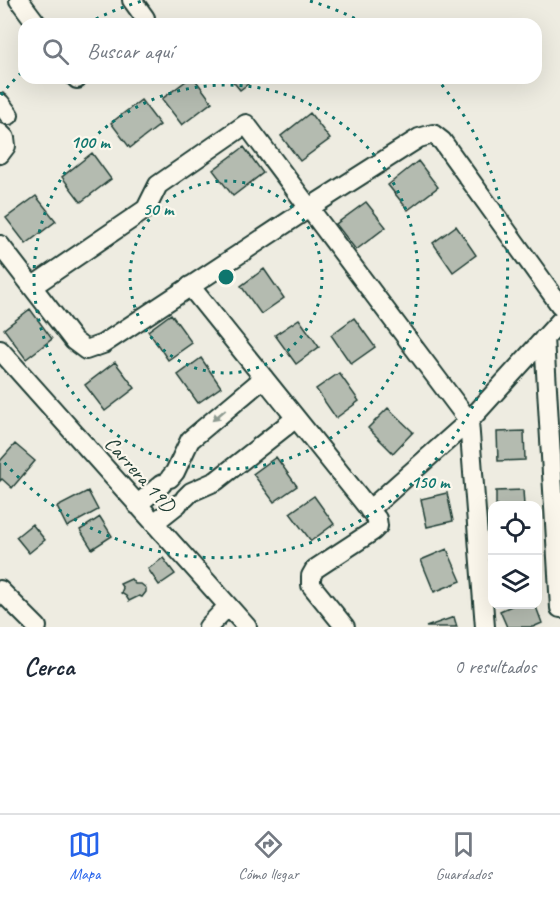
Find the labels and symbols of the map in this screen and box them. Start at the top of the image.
text: 100 m [71,131,111,153]
text: 50 m [143,198,175,220]
centre of rings [216,267,236,287]
one-way arrow [211,409,227,422]
street label: Carrera 19D [99,431,182,519]
text: 150 m [411,471,451,493]

